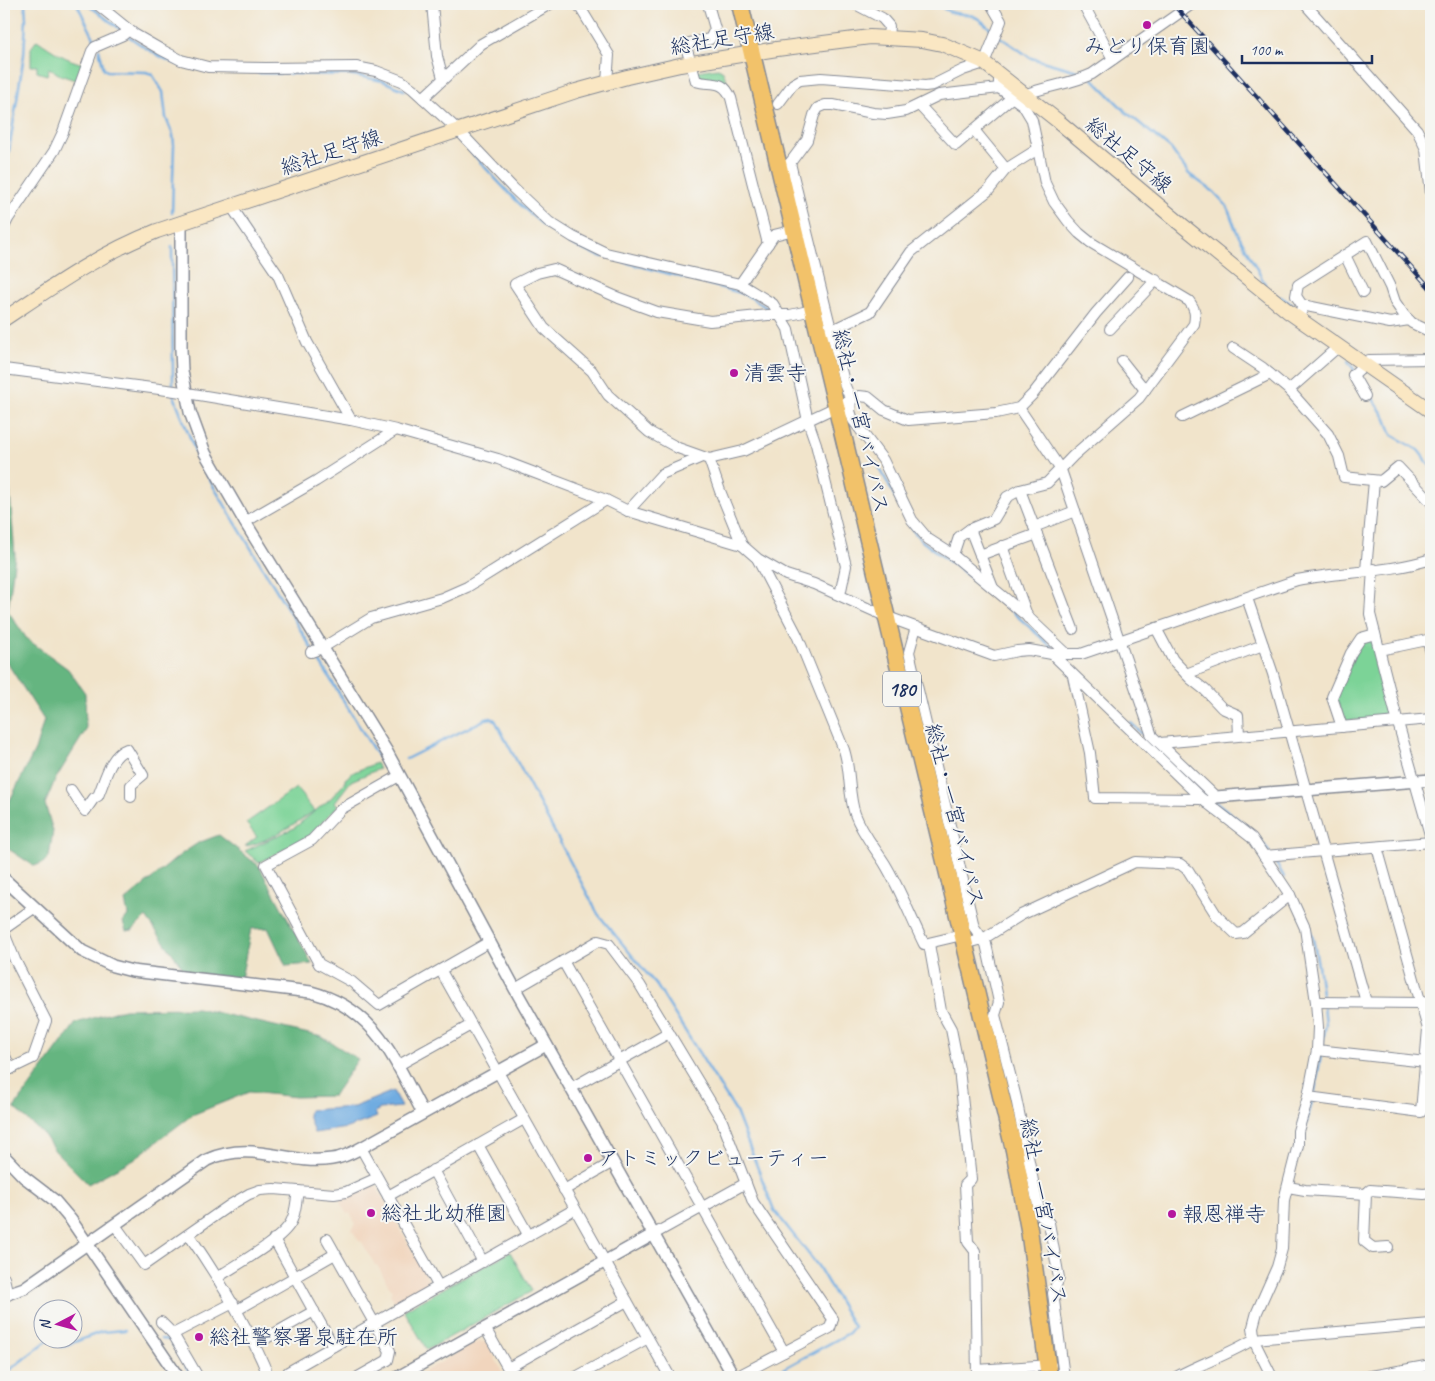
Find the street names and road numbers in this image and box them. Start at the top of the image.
street label: 総社足守線 [668,18,776,60]
street label: 総社足守線 [1080,111,1178,199]
street label: 総社足守線 [277,123,385,181]
street label: 総社・一宮バイパス [827,326,895,516]
road number: 180 [883,672,921,706]
street label: 総社・一宮バイパス [920,720,990,910]
street label: 総社・一宮バイパス [1015,1116,1073,1306]

